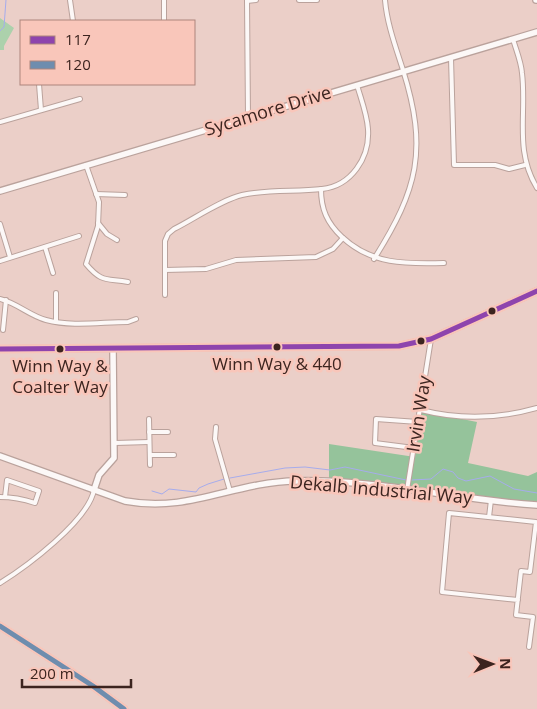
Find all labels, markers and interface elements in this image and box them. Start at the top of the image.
legend [20,20,195,85]
text: 117 [65,29,91,49]
text: 120 [65,54,91,74]
street label: Sycamore Drive [201,79,334,141]
unlabelled marker [487,306,497,316]
unlabelled marker [416,336,426,346]
marker: Winn Way & 440 [272,342,282,352]
marker: Winn Way & Coalter Way [55,344,65,354]
place label: Winn Way & 440 [212,352,342,375]
place label: Winn Way & Coalter Way [12,354,108,398]
street label: Irvin Way [400,373,436,454]
street label: Dekalb Industrial Way [289,469,474,509]
north arrow [467,639,517,689]
scale bar [22,656,131,688]
text: N [496,658,515,670]
text: 200 m [30,663,74,683]

